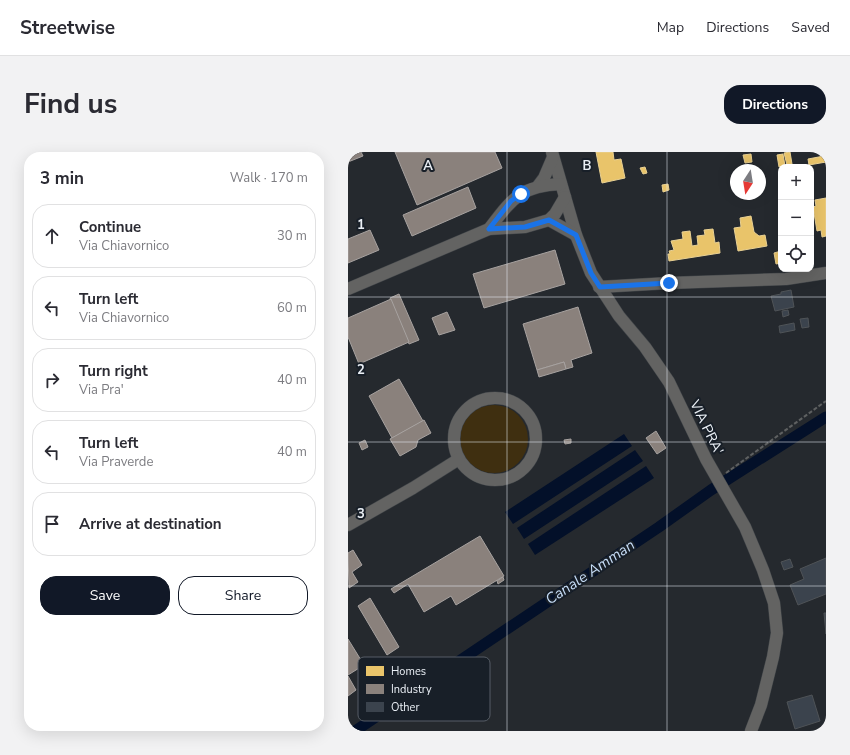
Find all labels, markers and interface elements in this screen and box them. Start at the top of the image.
text: Streetwise [20,15,115,41]
text: Map [657,18,684,37]
text: Directions [706,18,769,37]
text: Saved [791,18,830,37]
text: Find us [24,85,118,123]
button: Directions [724,85,826,124]
text: A [423,157,433,175]
text: B [583,157,592,175]
north arrow [730,164,766,200]
map controls [778,164,814,272]
button: + [778,164,814,200]
text: 3 min [40,167,84,190]
text: Walk · 170 m [230,169,308,187]
route start [512,185,530,203]
button: − [778,200,814,236]
text: 1 [357,216,365,234]
text: Continue [79,217,141,237]
icon: ahead [41,225,63,247]
text: 30 m [277,227,307,245]
button: locate [778,236,814,272]
text: Via Chiavornico [79,237,169,255]
route end [660,274,678,292]
text: Turn left [79,289,138,309]
icon: left [41,297,63,319]
text: 60 m [277,299,307,317]
text: Via Chiavornico [79,309,169,327]
text: Turn right [79,361,148,381]
text: 2 [357,361,365,379]
icon: right [41,369,63,391]
text: 40 m [277,371,307,389]
text: Via Pra' [79,381,124,399]
street label: VIA PRA' [685,396,728,458]
text: Turn left [79,433,138,453]
icon: left [41,441,63,463]
text: 40 m [277,443,307,461]
text: Via Praverde [79,453,153,471]
text: 3 [357,505,365,523]
icon: arrive [41,513,63,535]
text: Arrive at destination [79,514,222,534]
water label: Canale Amman [541,535,639,609]
button: Save [40,576,170,615]
button: Share [178,576,308,615]
legend [358,657,490,721]
text: Homes [391,664,426,679]
text: Industry [391,682,432,697]
text: Other [391,700,419,715]

